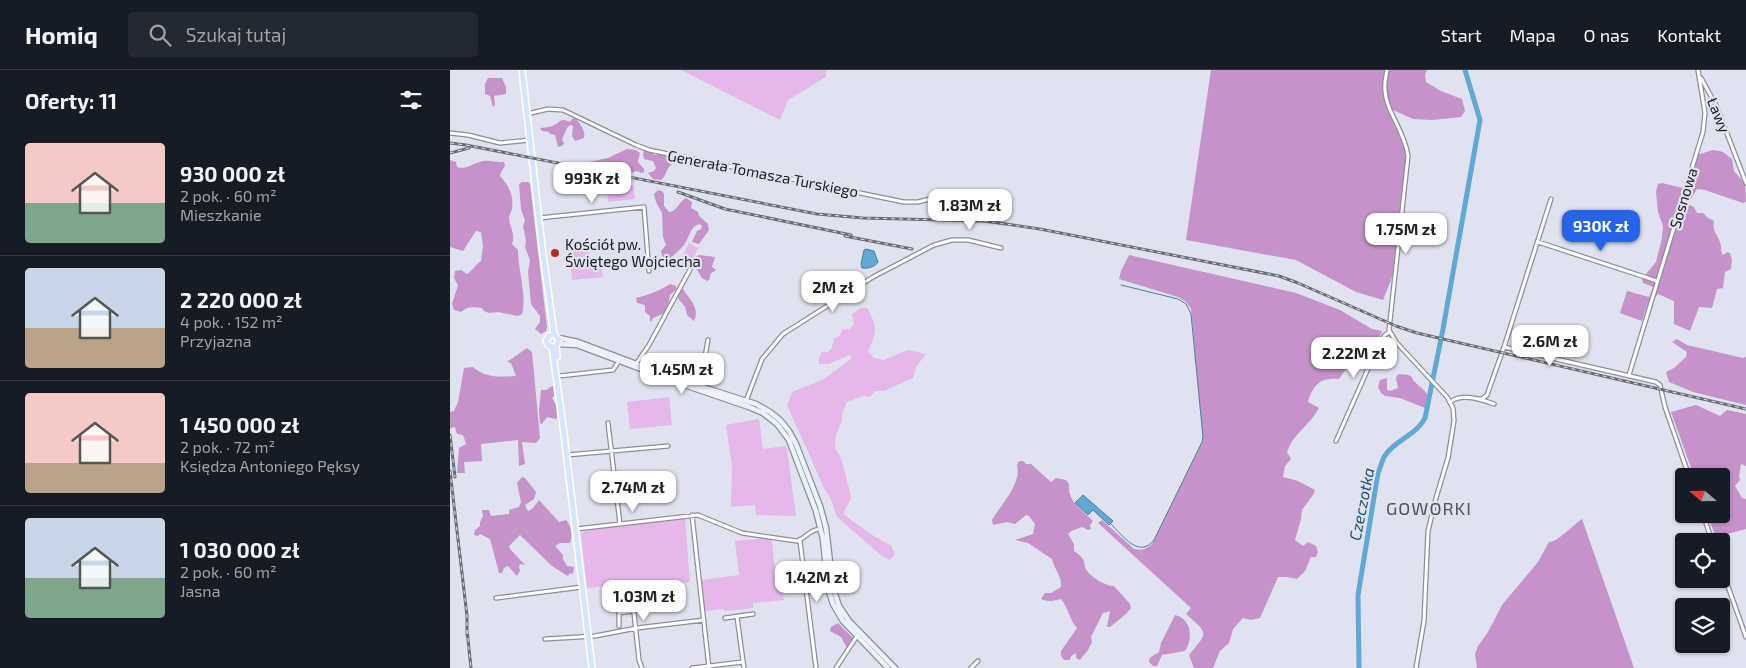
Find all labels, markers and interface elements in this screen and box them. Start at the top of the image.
search box [128,12,478,57]
text: Homiq [25,20,98,49]
icon: search [146,21,174,49]
text: Szukaj tutaj [186,23,286,46]
text: Start [1441,24,1482,46]
text: Mapa [1510,24,1556,46]
text: O nas [1584,24,1629,46]
text: Kontakt [1657,24,1721,46]
icon: filters [397,86,425,114]
text: Oferty: 11 [25,88,117,113]
street label: Ławy [1704,95,1734,135]
street label: Generała Tomasza Turskiego [666,146,860,200]
text: 930 000 zł [180,161,285,186]
pin: 993K zł [546,162,638,204]
icon: home [65,163,125,223]
street label: Sosnowa [1665,166,1701,230]
text: 993K zł [564,168,620,187]
text: 2 pok. · 60 m² [180,186,277,205]
pin: 1.83M zł [918,189,1022,231]
text: 1.83M zł [939,195,1001,214]
text: Mieszkanie [180,205,262,224]
pin: 930K zł [1555,210,1647,252]
pin: 1.75M zł [1354,212,1458,255]
text: 930K zł [1573,216,1629,235]
text: 1.75M zł [1376,219,1436,238]
place label: Kościół pw. Świętego Wojciecha [565,235,701,271]
marker: Kościół pw. Świętego Wojciecha [549,247,561,259]
pin: 2M zł [798,270,868,313]
text: 2M zł [812,277,854,296]
text: 2 220 000 zł [180,287,302,312]
icon: home [65,288,125,348]
text: 4 pok. · 152 m² [180,312,283,331]
pin: 2.6M zł [1504,324,1596,367]
text: Przyjazna [180,331,252,350]
text: 2.6M zł [1523,331,1577,350]
pin: 2.22M zł [1302,336,1406,379]
text: 2.22M zł [1322,343,1386,362]
pin: 1.45M zł [630,352,734,395]
text: 1.45M zł [651,359,713,378]
text: 1 450 000 zł [180,412,299,437]
icon: home [65,413,125,473]
text: 2 pok. · 72 m² [180,437,275,456]
text: Księdza Antoniego Pęksy [180,456,360,475]
water label: Czeczotka [1345,466,1377,542]
north arrow [1675,468,1730,522]
map controls [1675,468,1730,653]
pin: 2.74M zł [581,470,685,513]
text: 2.74M zł [601,477,665,496]
district label: GOWORKI [1386,497,1472,519]
button: locate [1675,533,1730,588]
text: 1 030 000 zł [180,537,299,562]
icon: home [65,538,125,598]
pin: 1.42M zł [765,560,869,603]
text: 2 pok. · 60 m² [180,562,277,581]
text: 1.42M zł [786,567,848,586]
pin: 1.03M zł [592,580,696,622]
text: Jasna [180,581,220,600]
text: 1.03M zł [613,586,675,605]
button: layers [1675,598,1730,653]

